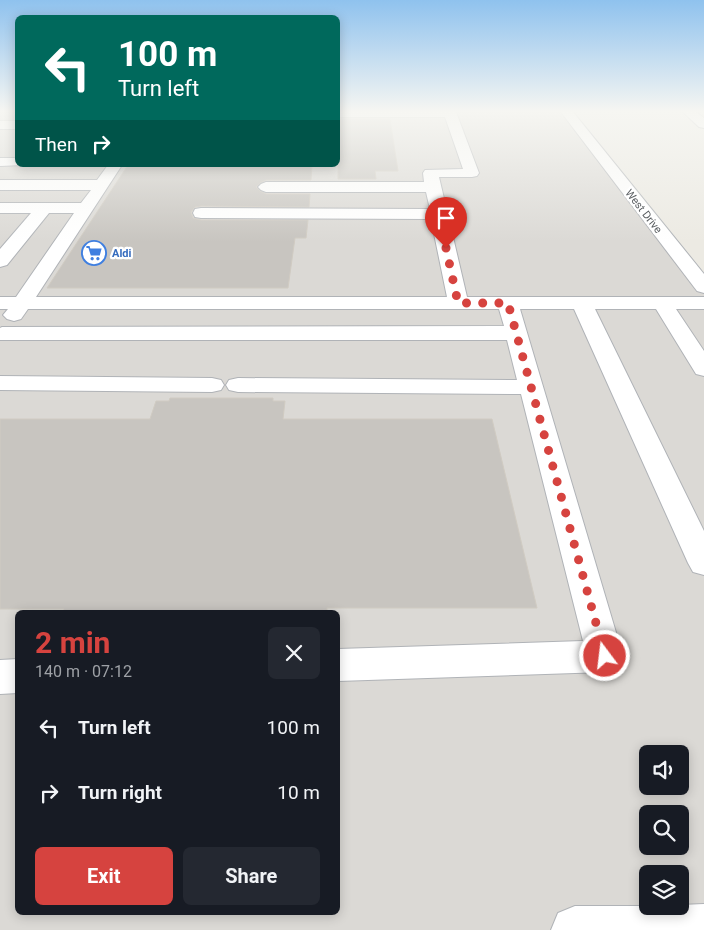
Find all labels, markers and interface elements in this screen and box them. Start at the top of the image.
text: 100 m [118,34,217,75]
icon: left [35,35,100,100]
text: Turn left [118,76,199,101]
icon: right [87,130,115,158]
text: Then [35,133,77,156]
street label: West Drive [622,187,665,236]
pin [425,197,467,248]
icon: arrive [432,204,460,232]
supermarket icon: Aldi [81,240,107,266]
place label: Aldi [112,247,131,260]
text: 2 min [35,625,110,660]
button: close [268,627,320,679]
position arrow [578,629,630,681]
text: 140 m · 07:12 [35,662,132,681]
icon: left [35,714,63,742]
text: Turn left [78,716,151,739]
text: 100 m [267,716,320,739]
map controls [639,745,689,915]
button: sound [639,745,689,795]
icon: right [35,779,63,807]
text: Turn right [78,781,162,804]
text: 10 m [277,781,320,804]
button: search [639,805,689,855]
button: Exit [35,847,173,905]
button: Share [183,847,320,905]
button: layers [639,865,689,915]

